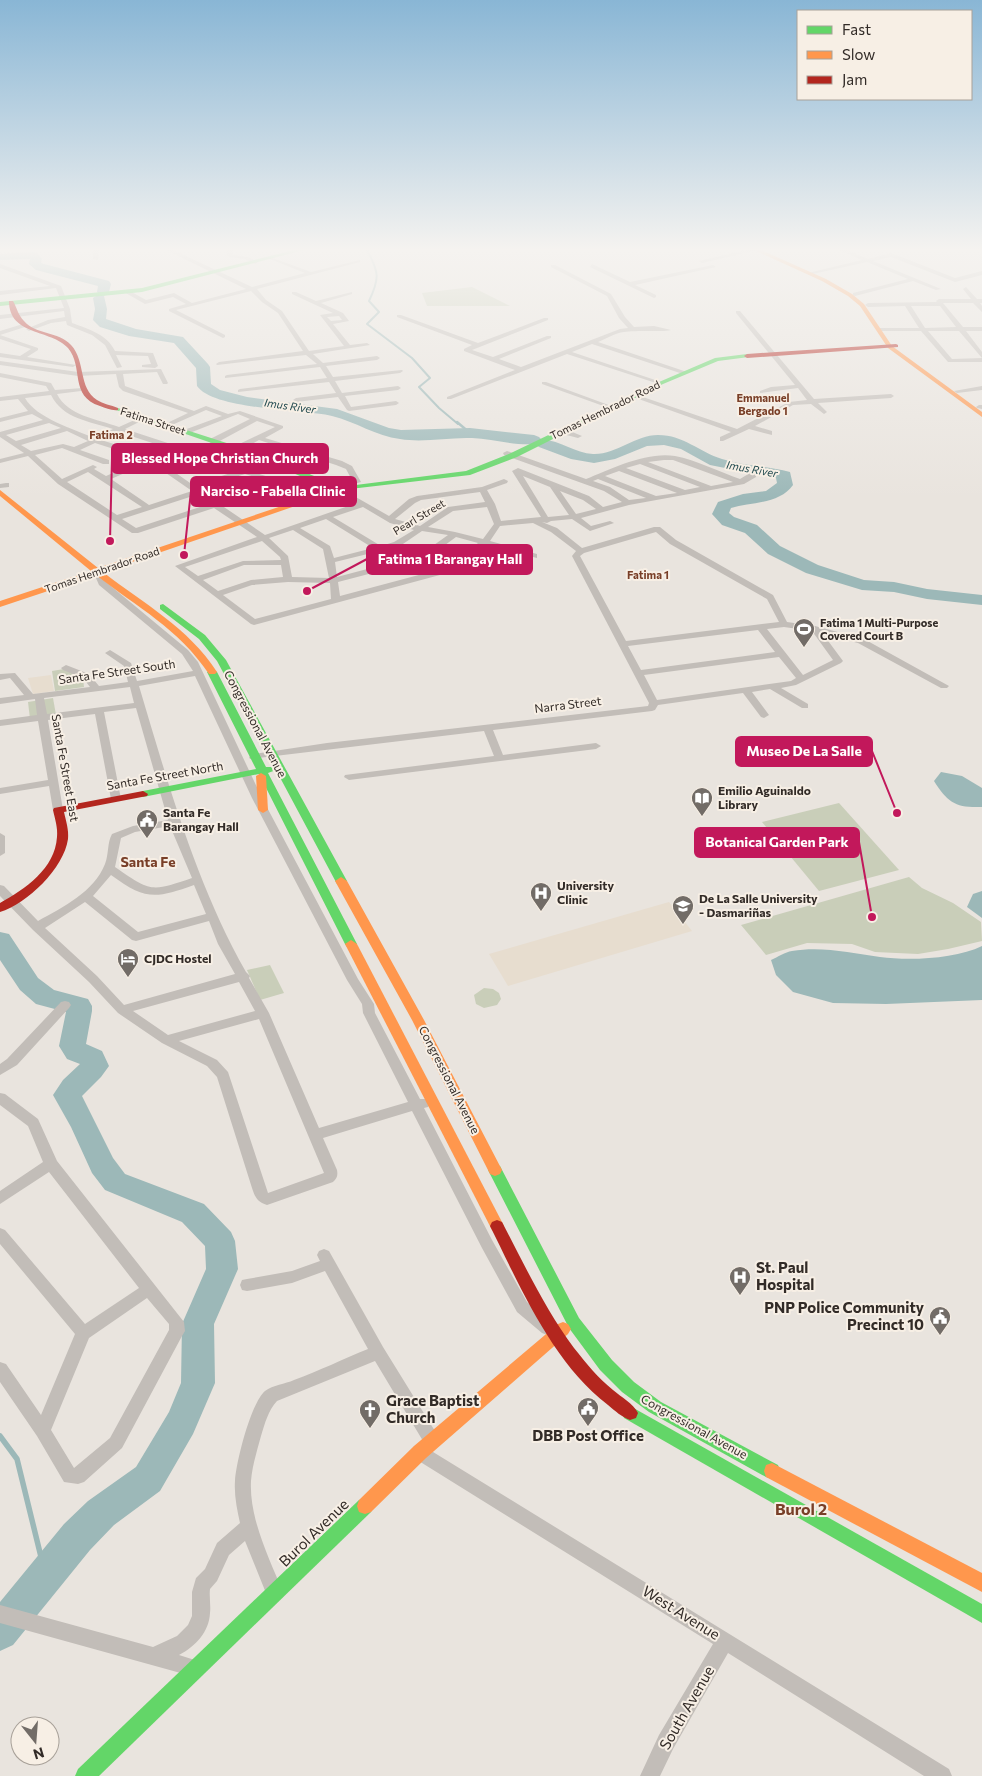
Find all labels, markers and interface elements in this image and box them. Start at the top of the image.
legend [797,10,972,100]
text: Fast [842,20,871,38]
text: Slow [842,45,875,63]
text: Jam [842,70,867,88]
street label: Tomas Hembrador Road [548,377,662,442]
district label: Emmanuel Bergado 1 [737,391,789,417]
water label: Imus River [263,395,317,416]
street label: Fatima Street [119,404,188,437]
district label: Fatima 2 [89,428,133,441]
callout: Blessed Hope Christian Church [112,444,328,473]
text: Blessed Hope Christian Church [122,449,318,466]
water label: Imus River [725,458,779,480]
callout: Narciso - Fabella Clinic [191,477,356,506]
text: Narciso - Fabella Clinic [201,482,346,499]
street label: Pearl Street [390,496,448,537]
street label: Tomas Hembrador Road [43,544,161,595]
callout: Fatima 1 Barangay Hall [367,545,532,574]
text: Fatima 1 Barangay Hall [378,550,522,567]
district label: Fatima 1 [627,568,669,581]
place label: Fatima 1 Multi-Purpose Covered Court B [820,616,938,642]
sports icon: Fatima 1 Multi-Purpose Covered Court B [792,617,816,648]
street label: Santa Fe Street South [58,656,176,686]
street label: Congressional Avenue [222,668,290,780]
street label: Narra Street [534,693,602,715]
street label: Santa Fe Street East [50,713,82,823]
callout: Museo De La Salle [736,737,872,766]
text: Museo De La Salle [746,742,862,759]
street label: Santa Fe Street North [106,758,224,792]
place label: Emilio Aguinaldo Library [718,783,811,811]
library icon: Emilio Aguinaldo Library [690,786,714,817]
place label: Santa Fe Barangay Hall [163,805,239,833]
public building icon: Santa Fe Barangay Hall [135,808,159,839]
callout: Botanical Garden Park [695,828,859,857]
text: Botanical Garden Park [705,833,849,850]
district label: Santa Fe [120,853,176,870]
place label: University Clinic [557,878,614,906]
hospital icon: University Clinic [529,881,553,912]
place label: De La Salle University - Dasmariñas [699,891,818,919]
school or university icon: De La Salle University - Dasmariñas [671,894,695,925]
hotel icon: CJDC Hostel [116,947,140,978]
place label: CJDC Hostel [144,951,212,966]
street label: Congressional Avenue [417,1023,483,1136]
place label: St. Paul Hospital [756,1258,814,1293]
hospital icon: St. Paul Hospital [728,1265,752,1296]
place label: PNP Police Community Precinct 10 [764,1298,925,1333]
public building icon: PNP Police Community Precinct 10 [928,1305,952,1336]
place label: Grace Baptist Church [386,1391,479,1426]
street label: Congressional Avenue [639,1391,750,1461]
public building icon: DBB Post Office [576,1396,600,1427]
church icon: Grace Baptist Church [358,1398,382,1429]
place label: DBB Post Office [532,1426,644,1444]
street label: Burol Avenue [275,1495,352,1570]
district label: Burol 2 [775,1499,827,1518]
street label: West Avenue [639,1581,724,1643]
street label: South Avenue [655,1662,717,1753]
north arrow [10,1716,60,1766]
text: N [31,1744,46,1764]

